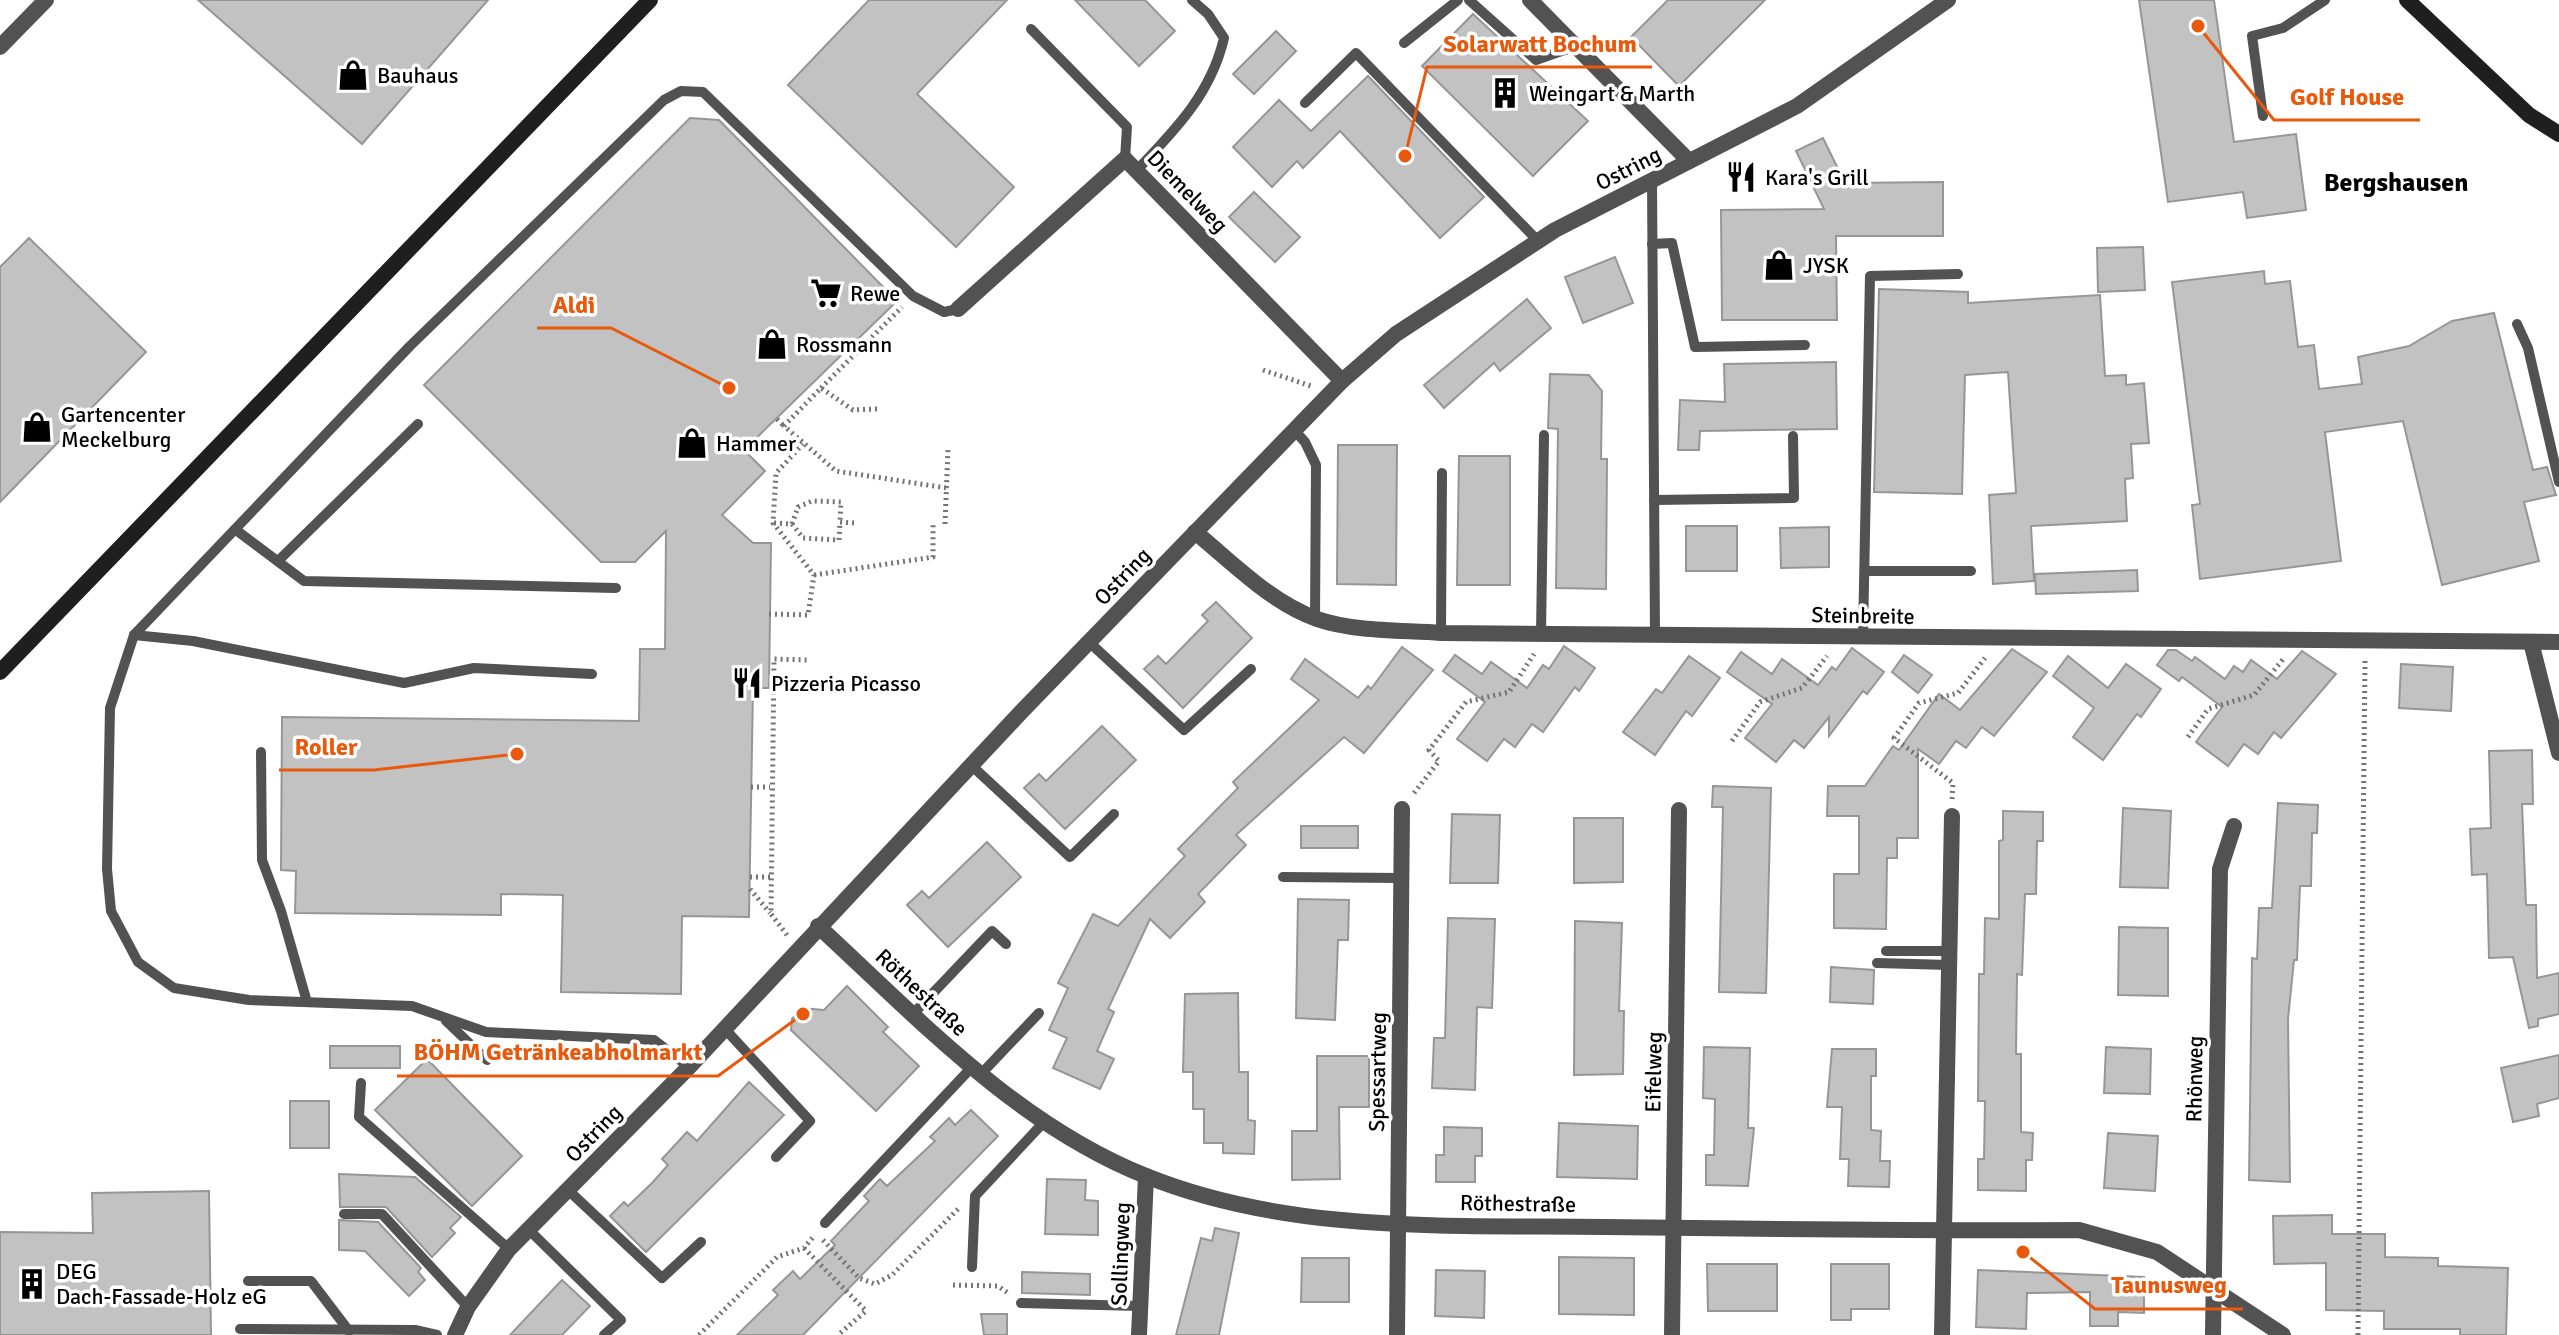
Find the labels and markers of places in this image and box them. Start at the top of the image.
callout: Solarwatt Bochum [1427,19,1652,67]
shop icon: Bauhaus [336,58,370,92]
place label: Bauhaus [377,62,458,89]
callout: Golf House [2274,72,2420,120]
building icon: Weingart & Marth [1488,76,1522,110]
place label: Weingart & Marth [1529,80,1695,107]
restaurant icon: Kara's Grill [1724,160,1758,194]
place label: Kara's Grill [1765,164,1869,191]
shop icon: JYSK [1762,248,1796,282]
place label: JYSK [1803,252,1849,279]
supermarket icon: Rewe [809,276,843,310]
callout: Aldi [537,280,611,328]
place label: Rewe [850,280,900,307]
shop icon: Rossmann [755,327,789,361]
place label: Rossmann [796,331,892,358]
place label: Gartencenter Meckelburg [61,401,185,453]
shop icon: Gartencenter Meckelburg [20,410,54,444]
shop icon: Hammer [675,426,709,460]
place label: Hammer [716,430,796,457]
restaurant icon: Pizzeria Picasso [730,666,764,700]
place label: Pizzeria Picasso [771,670,921,697]
callout: Roller [279,722,374,770]
callout: BÖHM Getränkeabholmarkt [397,1028,718,1076]
place label: DEG Dach-Fassade-Holz eG [56,1258,267,1310]
callout: Taunusweg [2095,1261,2243,1309]
building icon: DEG Dach-Fassade-Holz eG [15,1267,49,1301]

